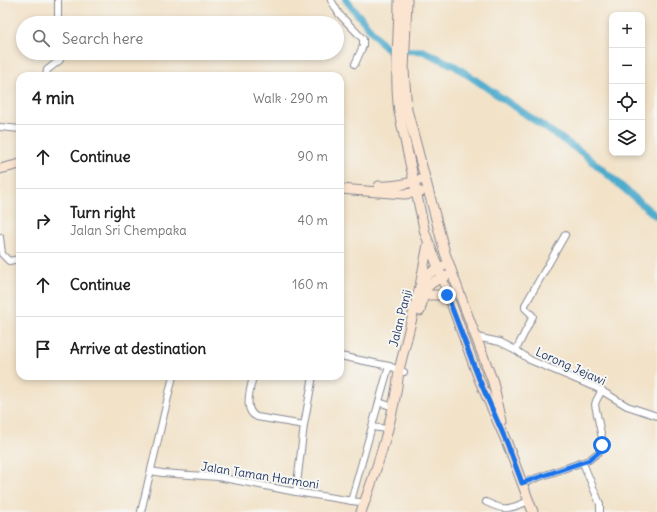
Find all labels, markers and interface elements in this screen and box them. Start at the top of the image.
map controls [609,12,645,156]
button: + [609,12,645,48]
search box [16,16,344,60]
icon: search [30,27,52,49]
text: Search here [62,29,143,48]
button: − [609,48,645,84]
button: locate [609,84,645,120]
text: 4 min [32,87,74,109]
text: Walk · 290 m [253,90,328,107]
button: layers [609,120,645,156]
icon: ahead [32,146,54,168]
text: Continue [70,147,131,166]
text: 90 m [297,148,328,165]
text: Turn right [70,203,135,222]
icon: right [32,210,54,232]
text: 40 m [297,212,328,229]
text: Jalan Sri Chempaka [70,222,187,239]
icon: ahead [32,274,54,296]
text: Continue [70,275,131,294]
text: 160 m [292,276,328,293]
route end [438,286,456,304]
street label: Jalan Panji [386,288,414,348]
icon: arrive [32,338,54,360]
text: Arrive at destination [70,339,206,358]
street label: Lorong Jejawi [534,344,608,388]
route start [593,436,611,454]
street label: Jalan Taman Harmoni [200,458,320,492]

